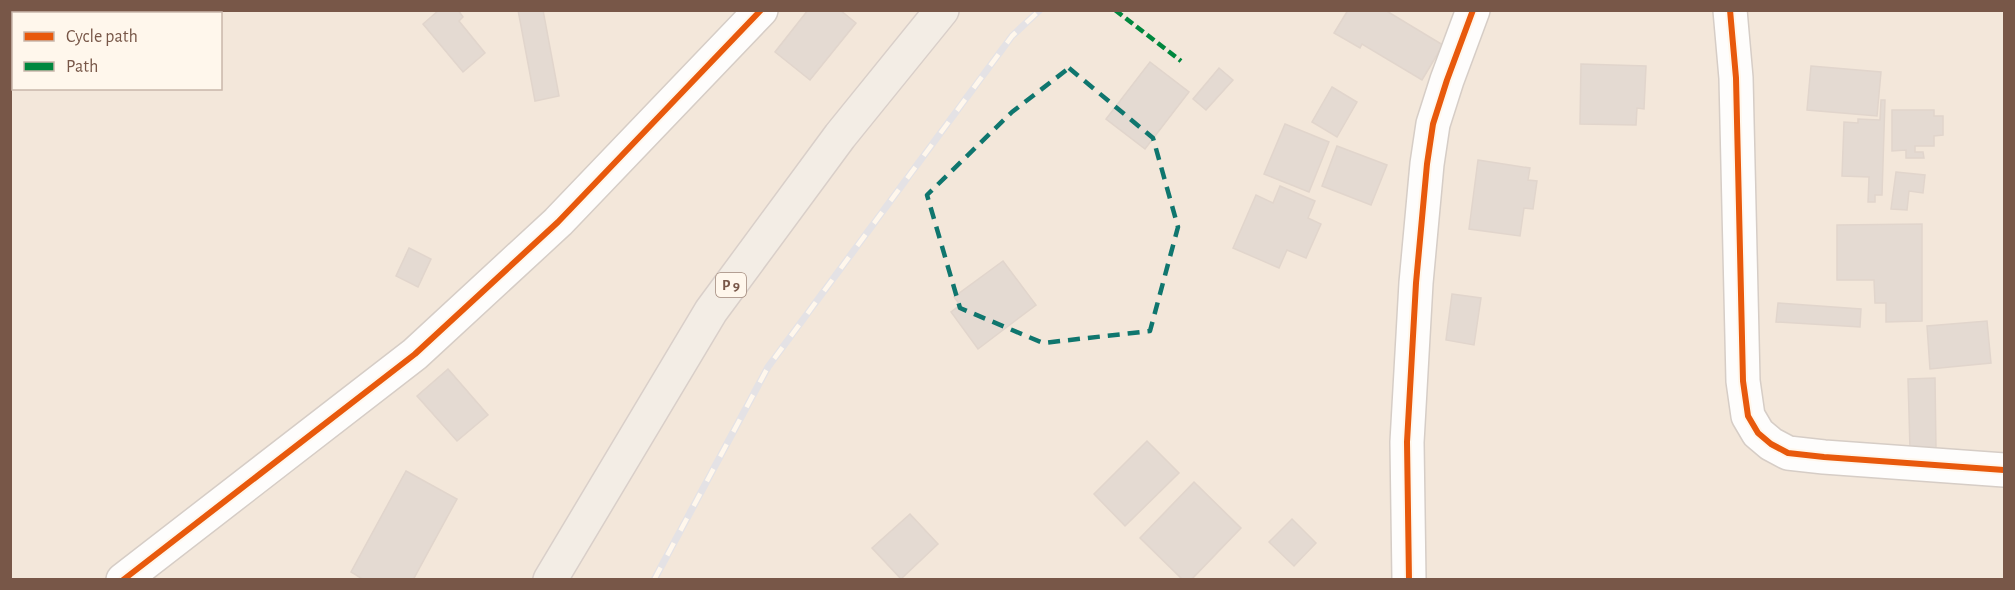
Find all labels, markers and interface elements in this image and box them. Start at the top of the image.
legend [12,12,222,90]
text: Cycle path [66,28,138,46]
text: Path [66,58,98,76]
road number: P 9 [716,273,746,297]

